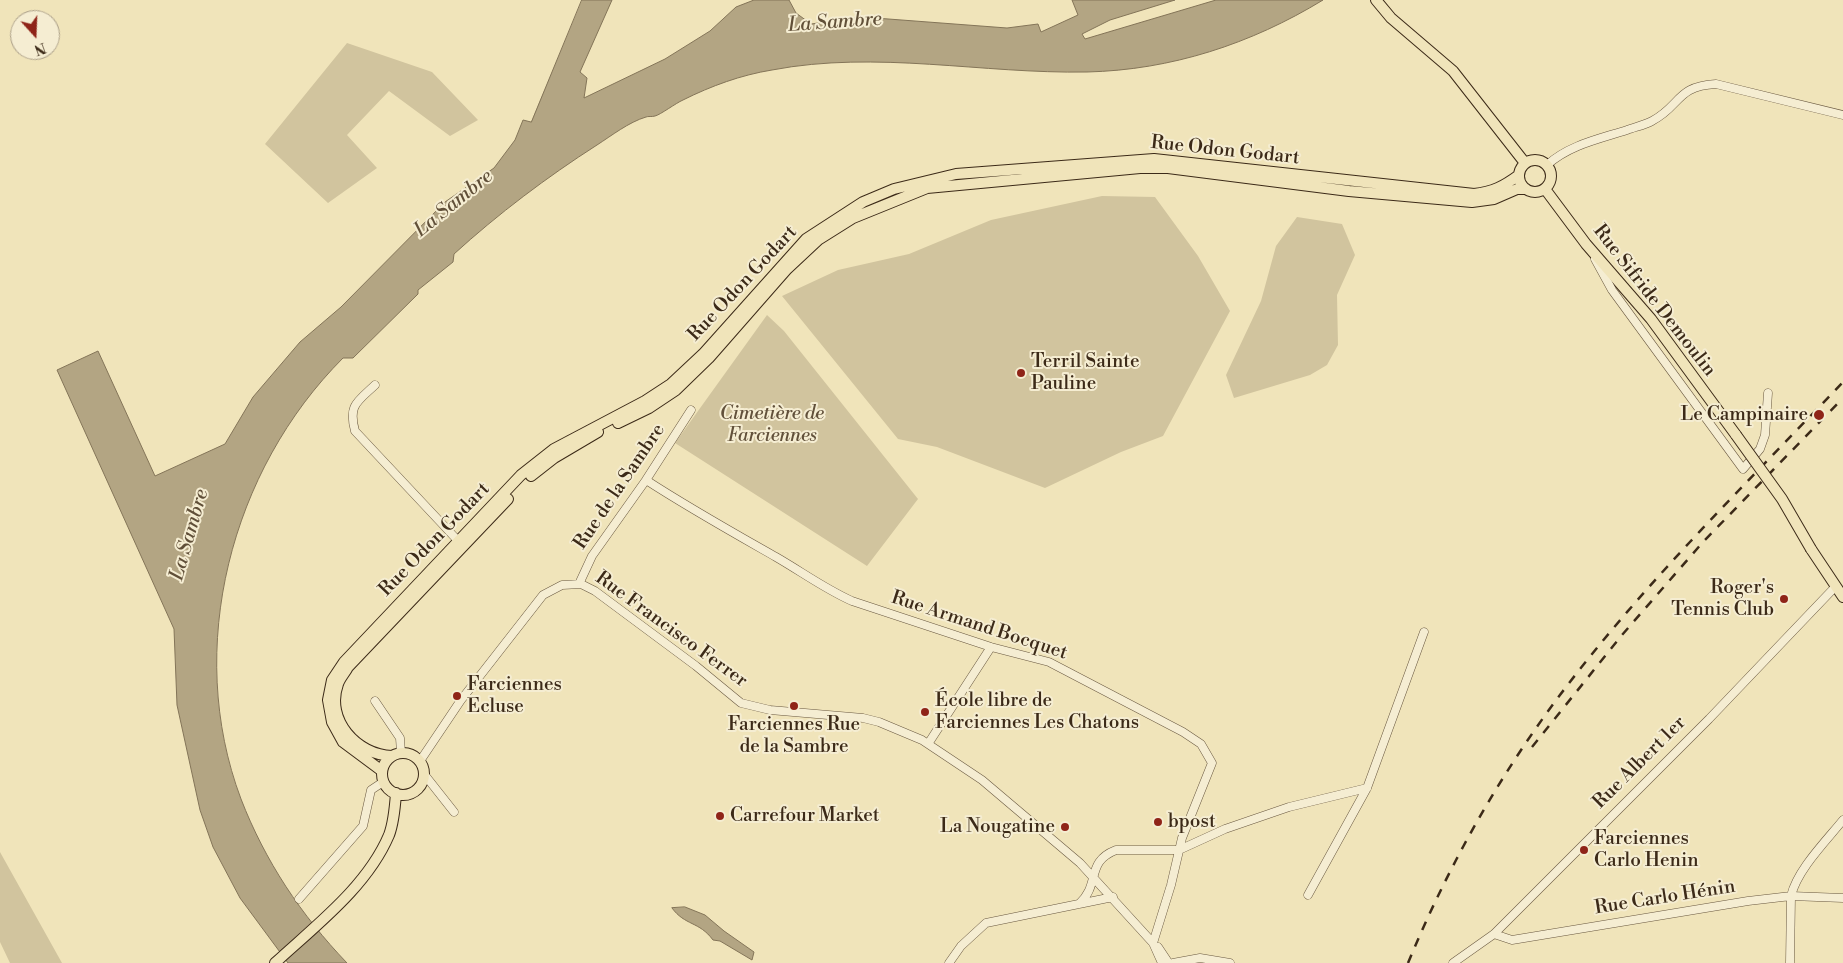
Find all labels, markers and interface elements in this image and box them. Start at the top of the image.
water label: La Sambre [787,8,883,38]
north arrow [10,10,60,60]
text: N [32,38,48,59]
street label: Rue Odon Godart [1149,132,1301,170]
water label: La Sambre [410,165,498,243]
street label: Rue Sifride Demoulin [1588,221,1720,381]
street label: Rue Odon Godart [684,222,802,346]
place label: Terril Sainte Pauline [1031,351,1140,395]
marker: Terril Sainte Pauline [1015,367,1027,379]
park label: Cimetière de Farciennes [720,403,824,447]
place label: Le Campinaire [1681,404,1808,426]
marker: Le Campinaire [1812,408,1826,422]
street label: Rue de la Sambre [570,420,670,554]
street label: Rue Odon Godart [375,478,495,602]
water label: La Sambre [166,487,214,583]
street label: Rue Francisco Ferrer [591,567,751,693]
place label: Roger's Tennis Club [1671,577,1774,621]
street label: Rue Armand Bocquet [888,587,1070,665]
marker: Roger's Tennis Club [1778,593,1790,605]
place label: Farciennes Ecluse [467,674,562,718]
marker: Farciennes Ecluse [451,690,463,702]
place label: École libre de Farciennes Les Chatons [935,690,1139,734]
marker: Farciennes Rue de la Sambre [788,700,800,712]
marker: École libre de Farciennes Les Chatons [919,706,931,718]
street label: Rue Albert 1er [1589,712,1691,814]
place label: Farciennes Rue de la Sambre [728,714,860,758]
place label: Carrefour Market [730,805,880,827]
marker: Carrefour Market [714,810,726,822]
place label: bpost [1168,811,1216,833]
place label: La Nougatine [940,816,1055,838]
marker: bpost [1152,816,1164,828]
marker: La Nougatine [1059,821,1071,833]
place label: Farciennes Carlo Henin [1594,828,1699,872]
marker: Farciennes Carlo Henin [1578,844,1590,856]
street label: Rue Carlo Hénin [1593,876,1737,920]

